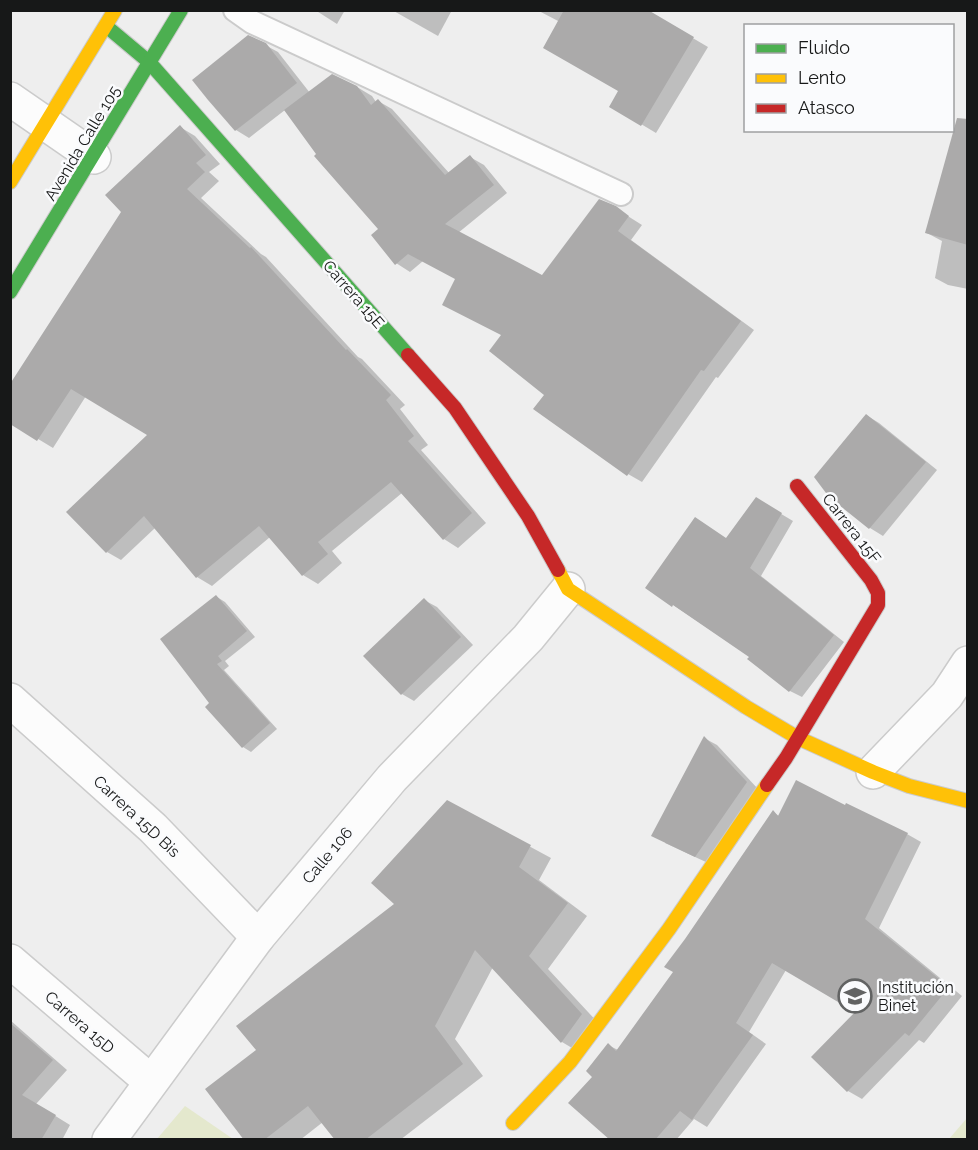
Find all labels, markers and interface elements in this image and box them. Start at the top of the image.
legend [744,24,954,132]
text: Fluido [798,37,850,58]
text: Lento [798,67,846,88]
street label: Avenida Calle 105 [41,82,124,204]
text: Atasco [798,97,855,118]
street label: Carrera 15E [319,256,388,332]
street label: Carrera 15F [818,490,885,567]
street label: Carrera 15D Bis [89,771,184,861]
street label: Calle 106 [298,823,357,888]
school or university icon: Institución Binet [837,978,873,1014]
place label: Institución Binet [878,978,954,1015]
street label: Carrera 15D [41,987,118,1058]

